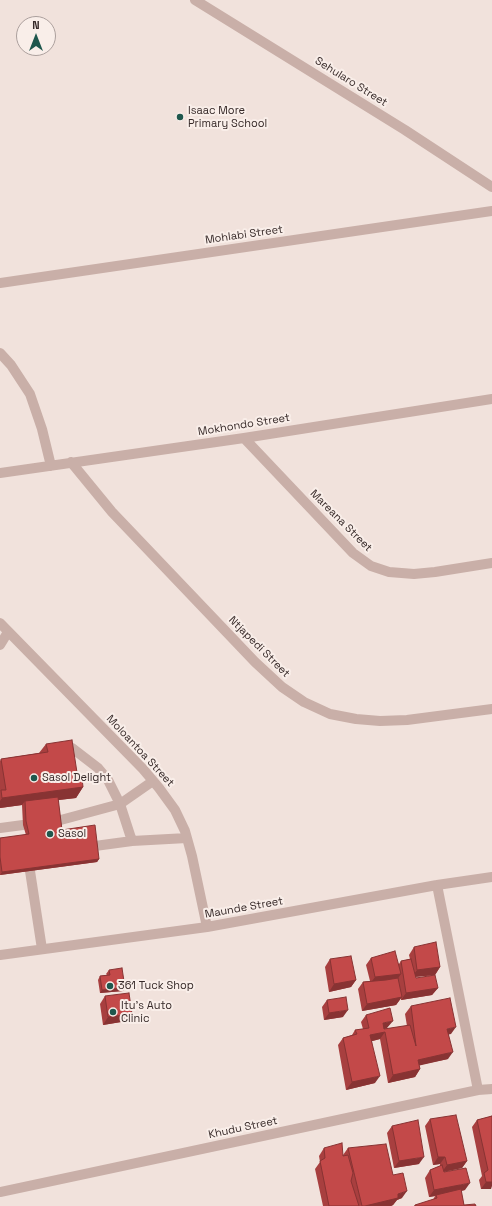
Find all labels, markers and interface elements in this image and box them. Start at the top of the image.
north arrow [16,16,56,56]
text: N [32,18,40,32]
street label: Sehularo Street [312,54,390,110]
place label: Isaac More Primary School [188,104,267,130]
marker: Isaac More Primary School [175,112,185,122]
street label: Mohlabi Street [204,223,284,247]
street label: Mokhondo Street [197,411,291,439]
street label: Mareana Street [307,487,375,555]
street label: Ntjapedi Street [226,614,292,680]
street label: Moloantoa Street [103,712,177,790]
place label: Sasol Delight [42,771,111,785]
marker: Sasol Delight [29,773,39,783]
place label: Sasol [58,827,86,841]
marker: Sasol [45,829,55,839]
street label: Maunde Street [204,895,284,921]
place label: 361 Tuck Shop [118,979,194,993]
marker: 361 Tuck Shop [105,981,115,991]
place label: Itu's Auto Clinic [121,999,172,1025]
marker: Itu's Auto Clinic [108,1007,118,1017]
street label: Khudu Street [207,1114,279,1142]

